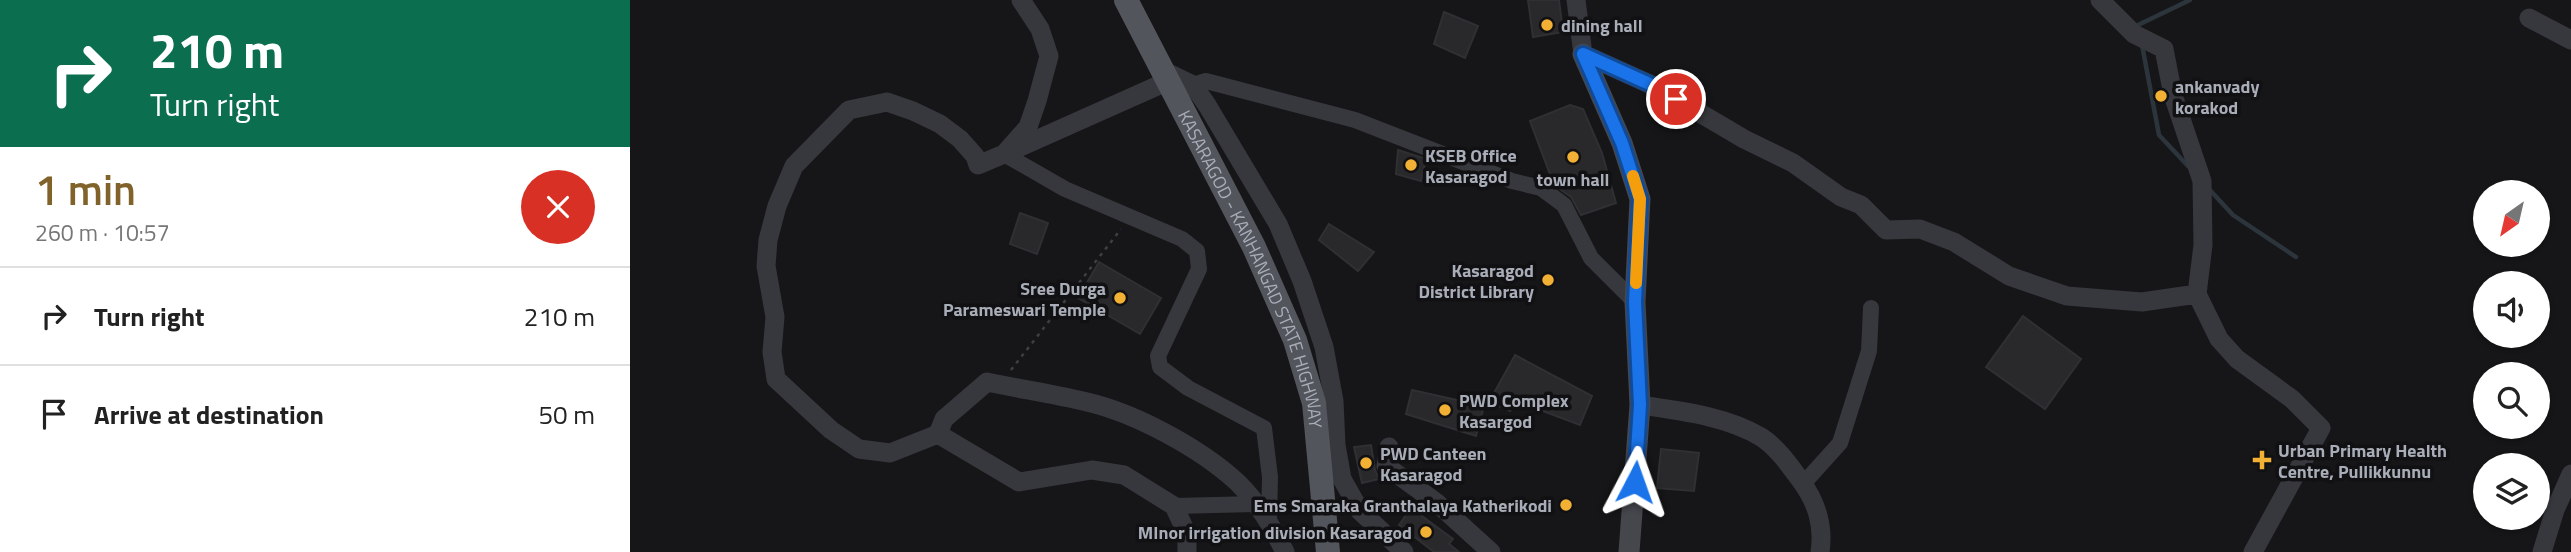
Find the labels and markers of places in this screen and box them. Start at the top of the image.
place label: dining hall [1561,12,1643,39]
marker: dining hall [1539,17,1555,33]
pin [1646,69,1706,129]
place label: ankanvady korakod [2175,73,2259,121]
marker: ankanvady korakod [2153,88,2169,104]
place label: KSEB Office Kasaragod [1425,142,1517,190]
marker: town hall [1565,149,1581,165]
marker: KSEB Office Kasaragod [1403,157,1419,173]
place label: town hall [1537,166,1609,193]
place label: Kasaragod District Library [1418,257,1534,305]
marker: Kasaragod District Library [1540,272,1556,288]
place label: Sree Durga Parameswari Temple [943,275,1106,323]
marker: Sree Durga Parameswari Temple [1112,290,1128,306]
place label: PWD Complex Kasargod [1459,387,1569,435]
marker: PWD Complex Kasargod [1437,402,1453,418]
place label: Urban Primary Health Centre, Pullikkunnu [2278,437,2447,485]
place label: PWD Canteen Kasaragod [1380,440,1487,488]
marker: Urban Primary Health Centre, Pullikkunnu [2252,450,2272,470]
marker: PWD Canteen Kasaragod [1358,455,1374,471]
place label: Ems Smaraka Granthalaya Katherikodi [1254,492,1552,519]
marker: Ems Smaraka Granthalaya Katherikodi [1558,497,1574,513]
place label: MInor irrigation division Kasaragod [1138,519,1412,546]
marker: MInor irrigation division Kasaragod [1418,524,1434,540]

